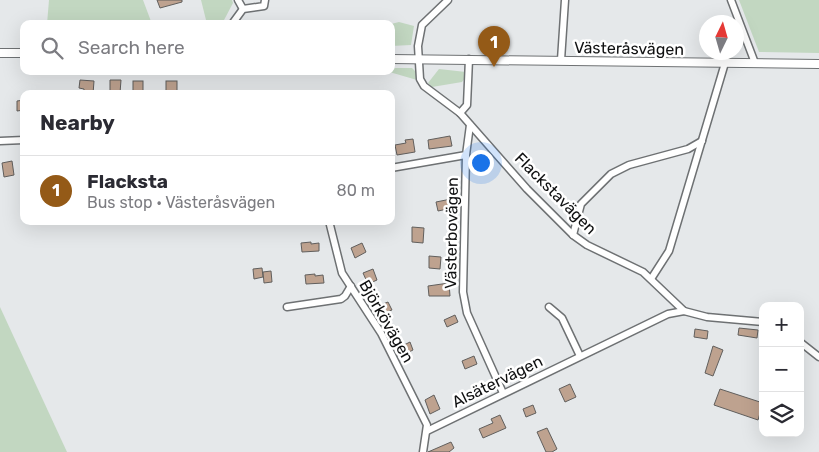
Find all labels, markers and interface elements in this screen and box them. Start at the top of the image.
north arrow [699,15,744,60]
search box [20,20,395,75]
pin: 1 [478,26,510,67]
icon: search [38,34,66,62]
text: Search here [78,36,185,59]
street label: Västeråsvägen [574,38,684,59]
text: Nearby [40,110,115,135]
street label: Flackstavägen [511,149,600,238]
your location [468,150,494,176]
text: Flacksta [87,170,168,193]
street label: Västerbovägen [441,177,462,289]
text: 1 [52,181,60,200]
text: 80 m [337,181,375,200]
text: Bus stop · Västeråsvägen [87,193,275,212]
street label: Björkövägen [355,277,418,366]
map controls [759,302,804,437]
button: + [759,302,804,347]
button: − [759,347,804,392]
street label: Alsätervägen [449,351,546,412]
button: layers [759,392,804,437]

